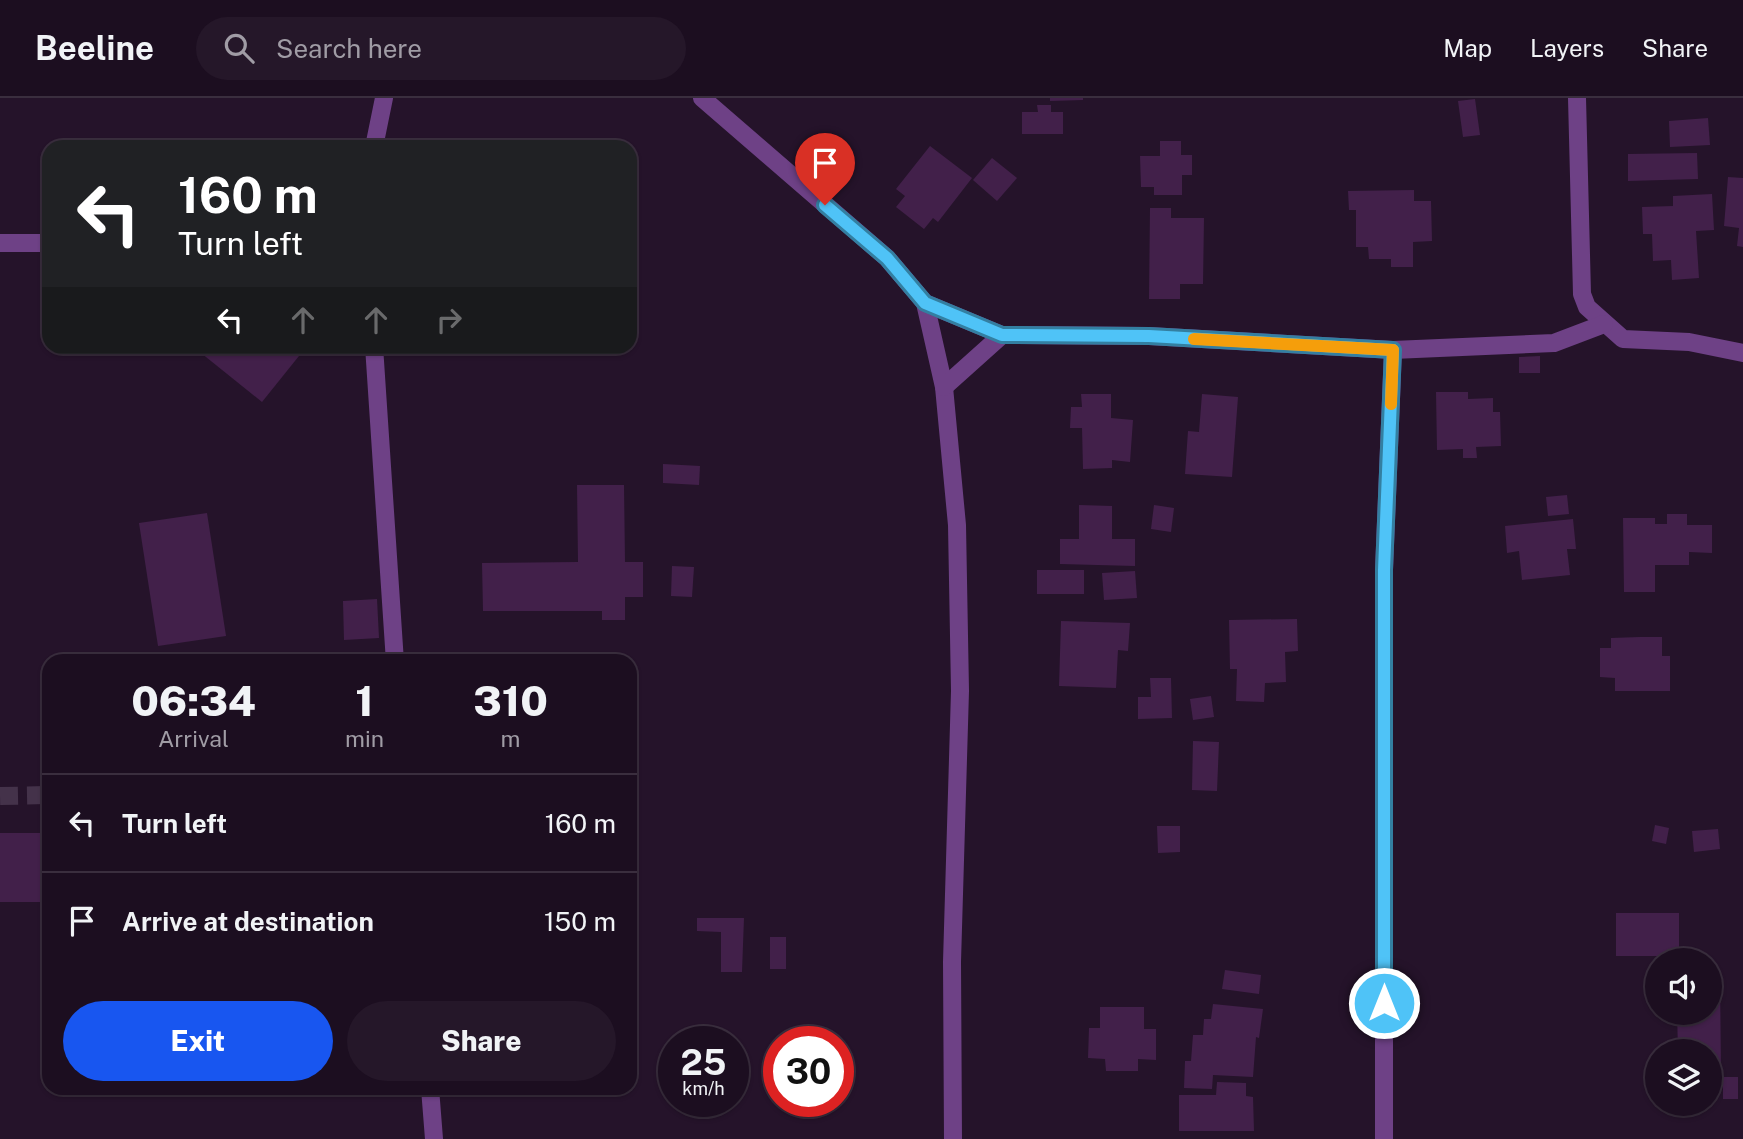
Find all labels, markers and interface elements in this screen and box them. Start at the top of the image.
search box [196,17,686,80]
text: Beeline [35,29,154,67]
icon: search [220,29,258,67]
text: Search here [276,33,422,64]
text: Map [1443,34,1492,62]
text: Layers [1530,34,1604,62]
text: Share [1642,34,1708,62]
pin [795,133,855,205]
icon: arrive [806,144,844,182]
text: 160 m [178,166,318,224]
icon: left [63,168,154,259]
text: Turn left [178,225,303,262]
icon: left [211,301,249,339]
icon: ahead [284,301,322,339]
icon: ahead [357,301,395,339]
icon: right [430,301,468,339]
text: 06:34 [131,676,256,725]
text: 1 [355,676,374,725]
text: 310 [473,676,548,725]
text: Arrival [158,725,229,752]
text: min [345,725,384,752]
text: m [501,725,520,752]
icon: left [63,804,101,842]
text: Turn left [122,808,227,839]
text: 160 m [545,808,616,839]
icon: arrive [63,902,101,940]
text: Arrive at destination [122,906,374,937]
text: 150 m [544,906,616,937]
map controls [1645,948,1722,1116]
button: sound [1645,948,1722,1025]
position arrow [1347,966,1421,1040]
button: Exit [63,1001,333,1081]
button: Share [347,1001,616,1081]
speed limit sign: 30 [763,1026,854,1117]
button: layers [1645,1039,1722,1116]
text: 25 [681,1042,726,1083]
text: km/h [682,1078,725,1099]

